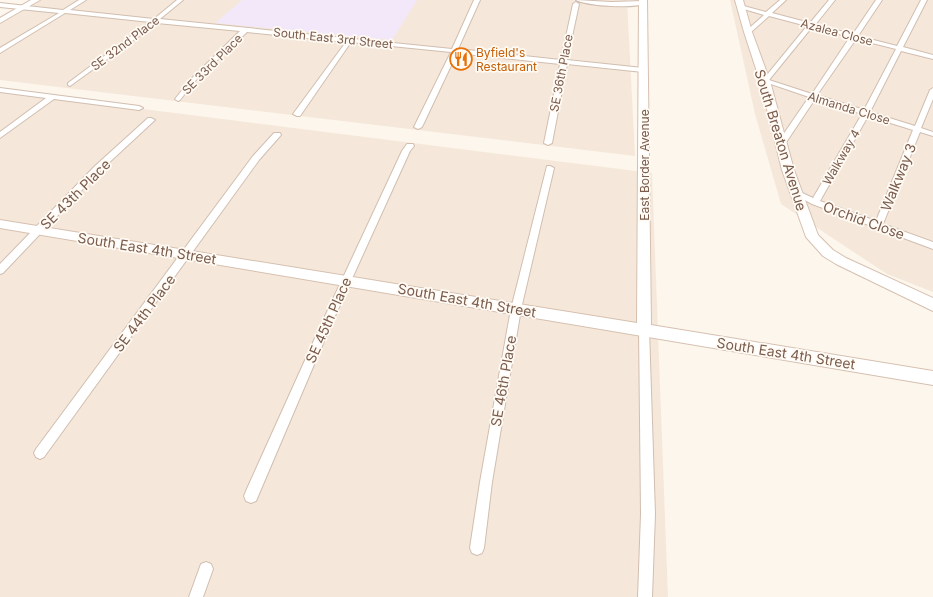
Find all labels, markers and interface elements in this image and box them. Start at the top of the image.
street label: SE 32nd Place [88,12,162,74]
street label: Azalea Close [799,15,875,49]
street label: South East 3rd Street [272,24,394,52]
street label: SE 33rd Place [179,31,245,97]
street label: SE 36th Place [546,33,576,113]
place label: Byfield's Restaurant [476,45,537,74]
restaurant icon: Byfield's Restaurant [448,46,474,72]
street label: South Breaton Avenue [751,67,811,213]
street label: Almanda Close [806,88,892,128]
street label: East Border Avenue [637,109,652,221]
street label: Walkway 4 [819,126,863,187]
street label: Walkway 3 [877,141,919,213]
street label: SE 43th Place [36,155,114,233]
street label: Orchid Close [821,197,907,243]
street label: South East 4th Street [77,229,218,267]
street label: SE 44th Place [109,271,179,355]
street label: SE 45th Place [302,274,354,366]
street label: South East 4th Street [397,279,538,321]
street label: SE 46th Place [487,334,519,428]
street label: South East 4th Street [716,334,857,372]

